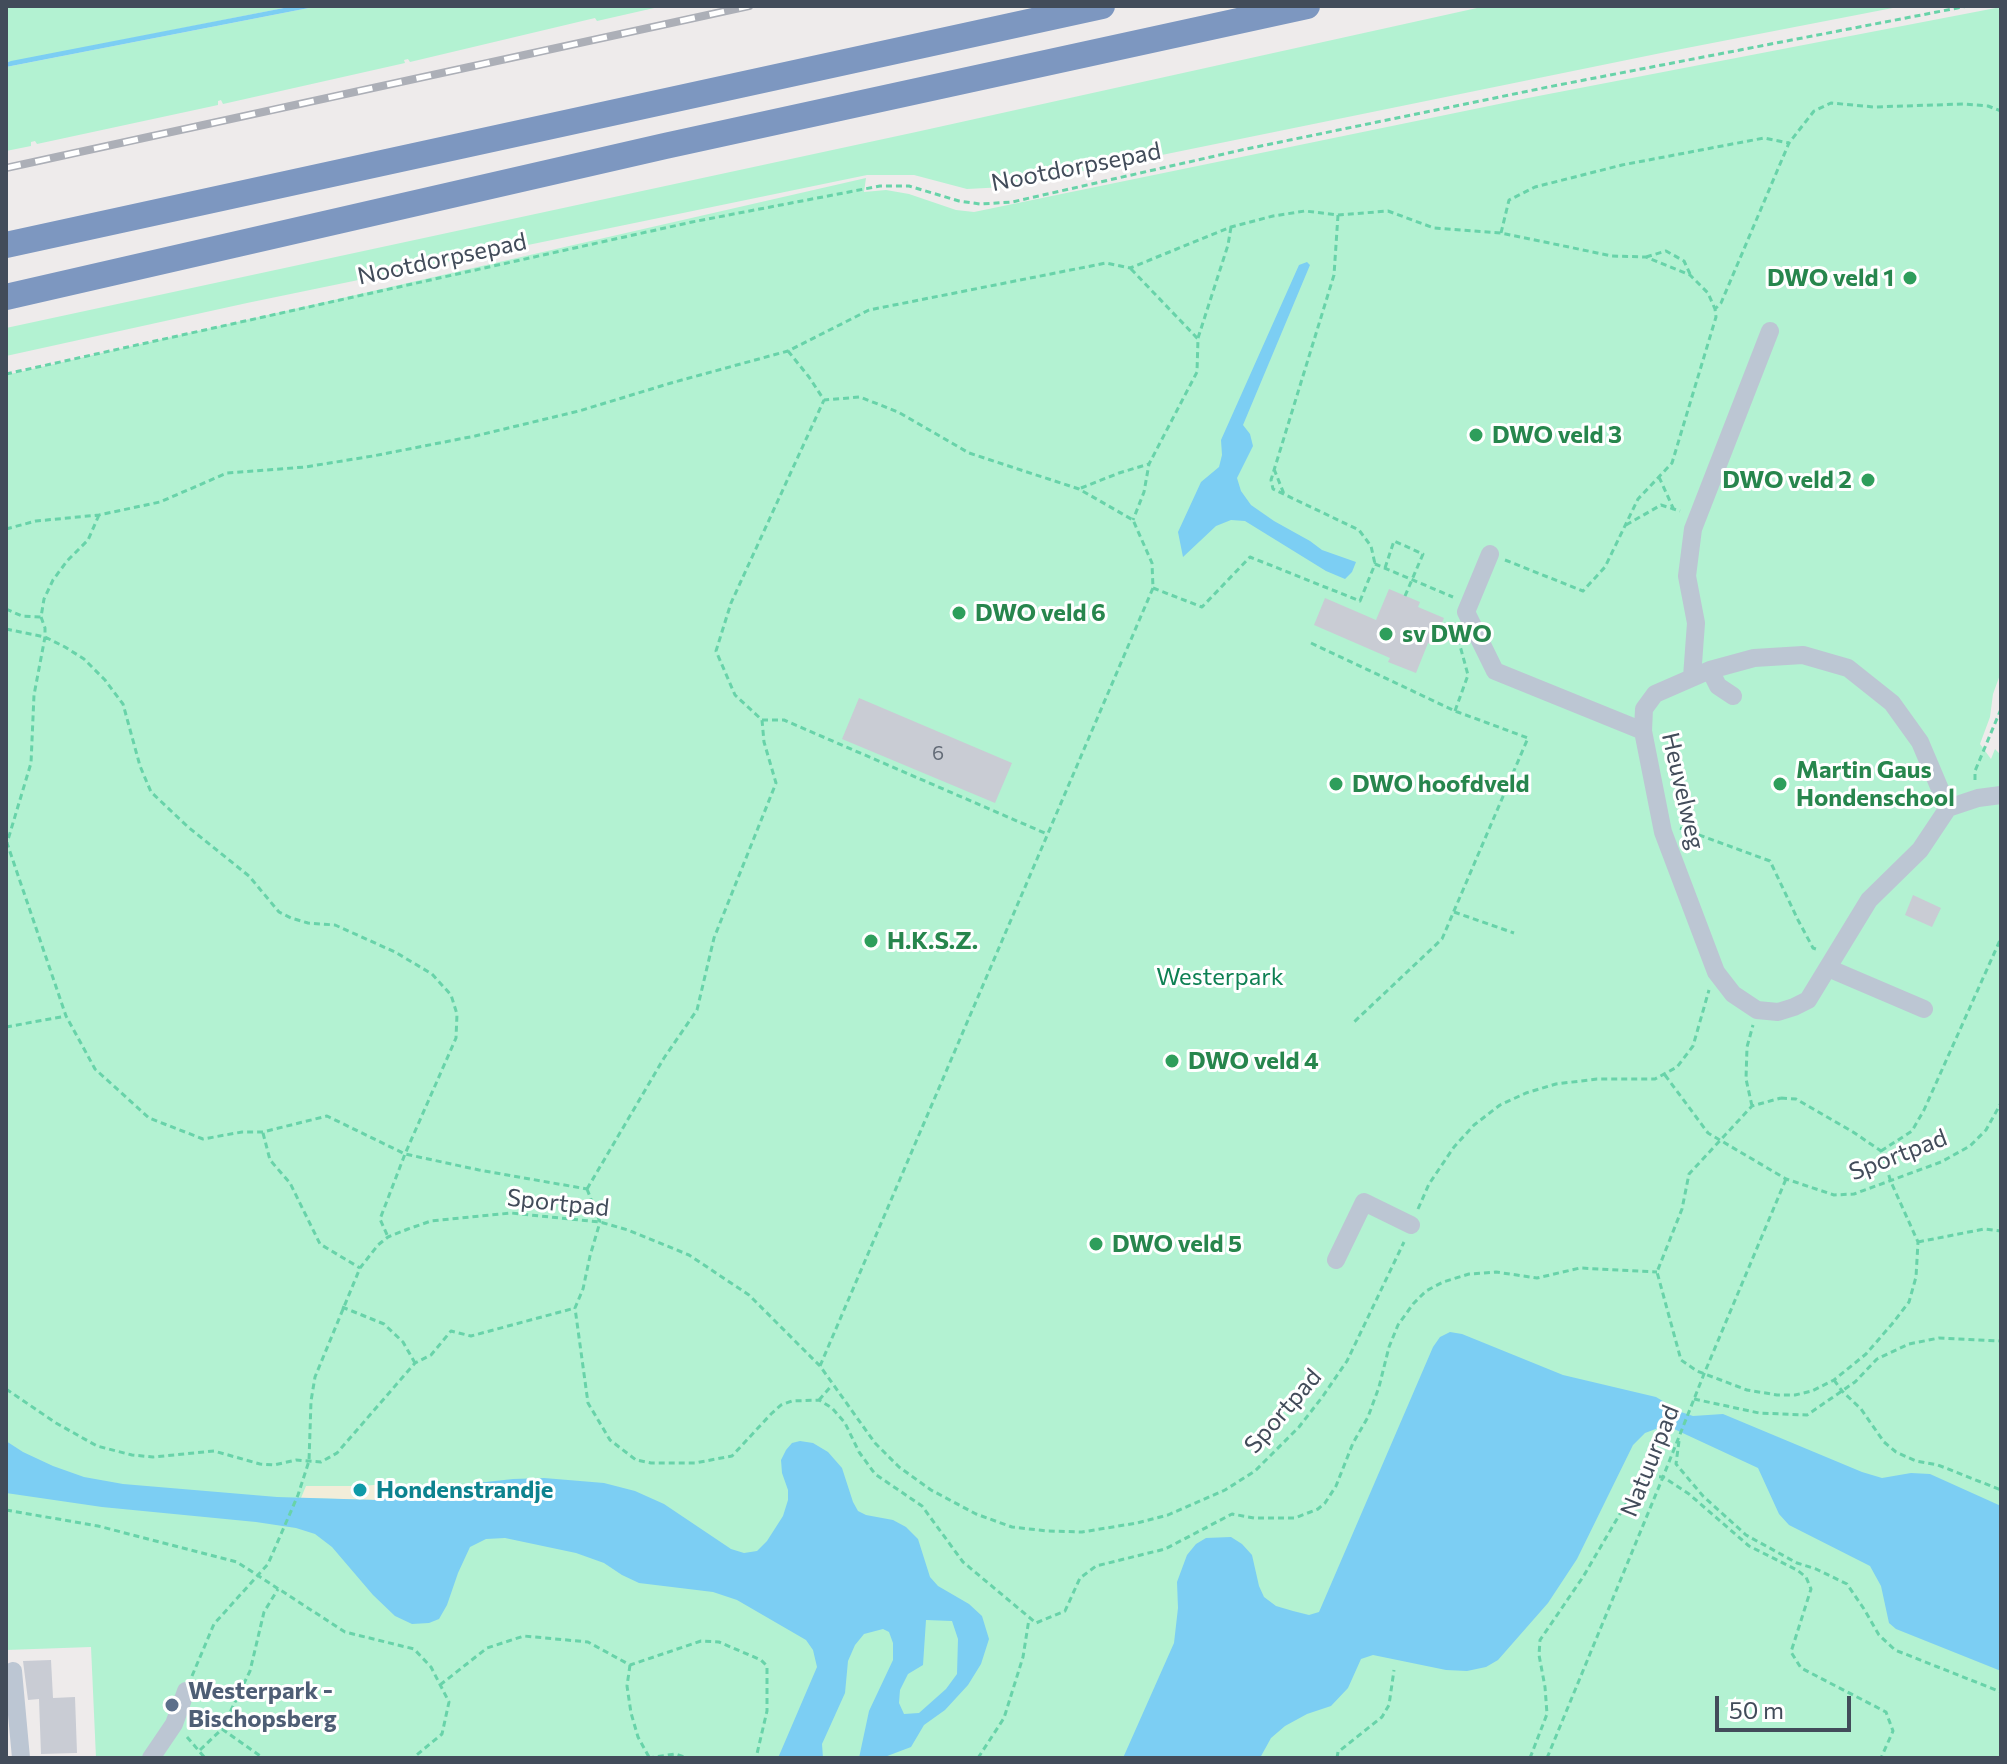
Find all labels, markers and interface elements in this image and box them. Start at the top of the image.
street label: Nootdorpsepad [989,136,1163,198]
street label: Nootdorpsepad [355,227,529,291]
place label: DWO veld 1 [1767,264,1894,292]
marker: DWO veld 1 [1901,269,1919,287]
place label: DWO veld 3 [1492,421,1622,449]
marker: DWO veld 3 [1467,426,1485,444]
place label: DWO veld 2 [1722,466,1852,494]
marker: DWO veld 2 [1859,471,1877,489]
place label: DWO veld 6 [975,599,1106,627]
marker: DWO veld 6 [950,604,968,622]
place label: sv DWO [1402,620,1492,648]
marker: sv DWO [1377,625,1395,643]
street label: Heuvelweg [1656,730,1710,852]
house number: 6 [932,741,944,765]
place label: Martin Gaus Hondenschool [1796,756,1955,812]
place label: DWO hoofdveld [1352,770,1530,798]
marker: DWO hoofdveld [1327,775,1345,793]
marker: Martin Gaus Hondenschool [1771,775,1789,793]
place label: H.K.S.Z. [887,927,978,955]
marker: H.K.S.Z. [862,932,880,950]
park label: Westerpark [1156,963,1284,991]
place label: DWO veld 4 [1188,1047,1319,1075]
marker: DWO veld 4 [1163,1052,1181,1070]
street label: Sportpad [1845,1123,1951,1187]
street label: Sportpad [505,1183,611,1223]
place label: DWO veld 5 [1112,1230,1242,1258]
marker: DWO veld 5 [1087,1235,1105,1253]
street label: Sportpad [1238,1363,1328,1459]
street label: Natuurpad [1615,1401,1685,1521]
place label: Hondenstrandje [376,1476,553,1504]
marker: Hondenstrandje [351,1481,369,1499]
place label: Westerpark - Bischopsberg [188,1677,337,1733]
scale bar [1719,1680,1855,1730]
text: 50 m [1729,1695,1784,1724]
marker: Westerpark - Bischopsberg [163,1696,181,1714]

